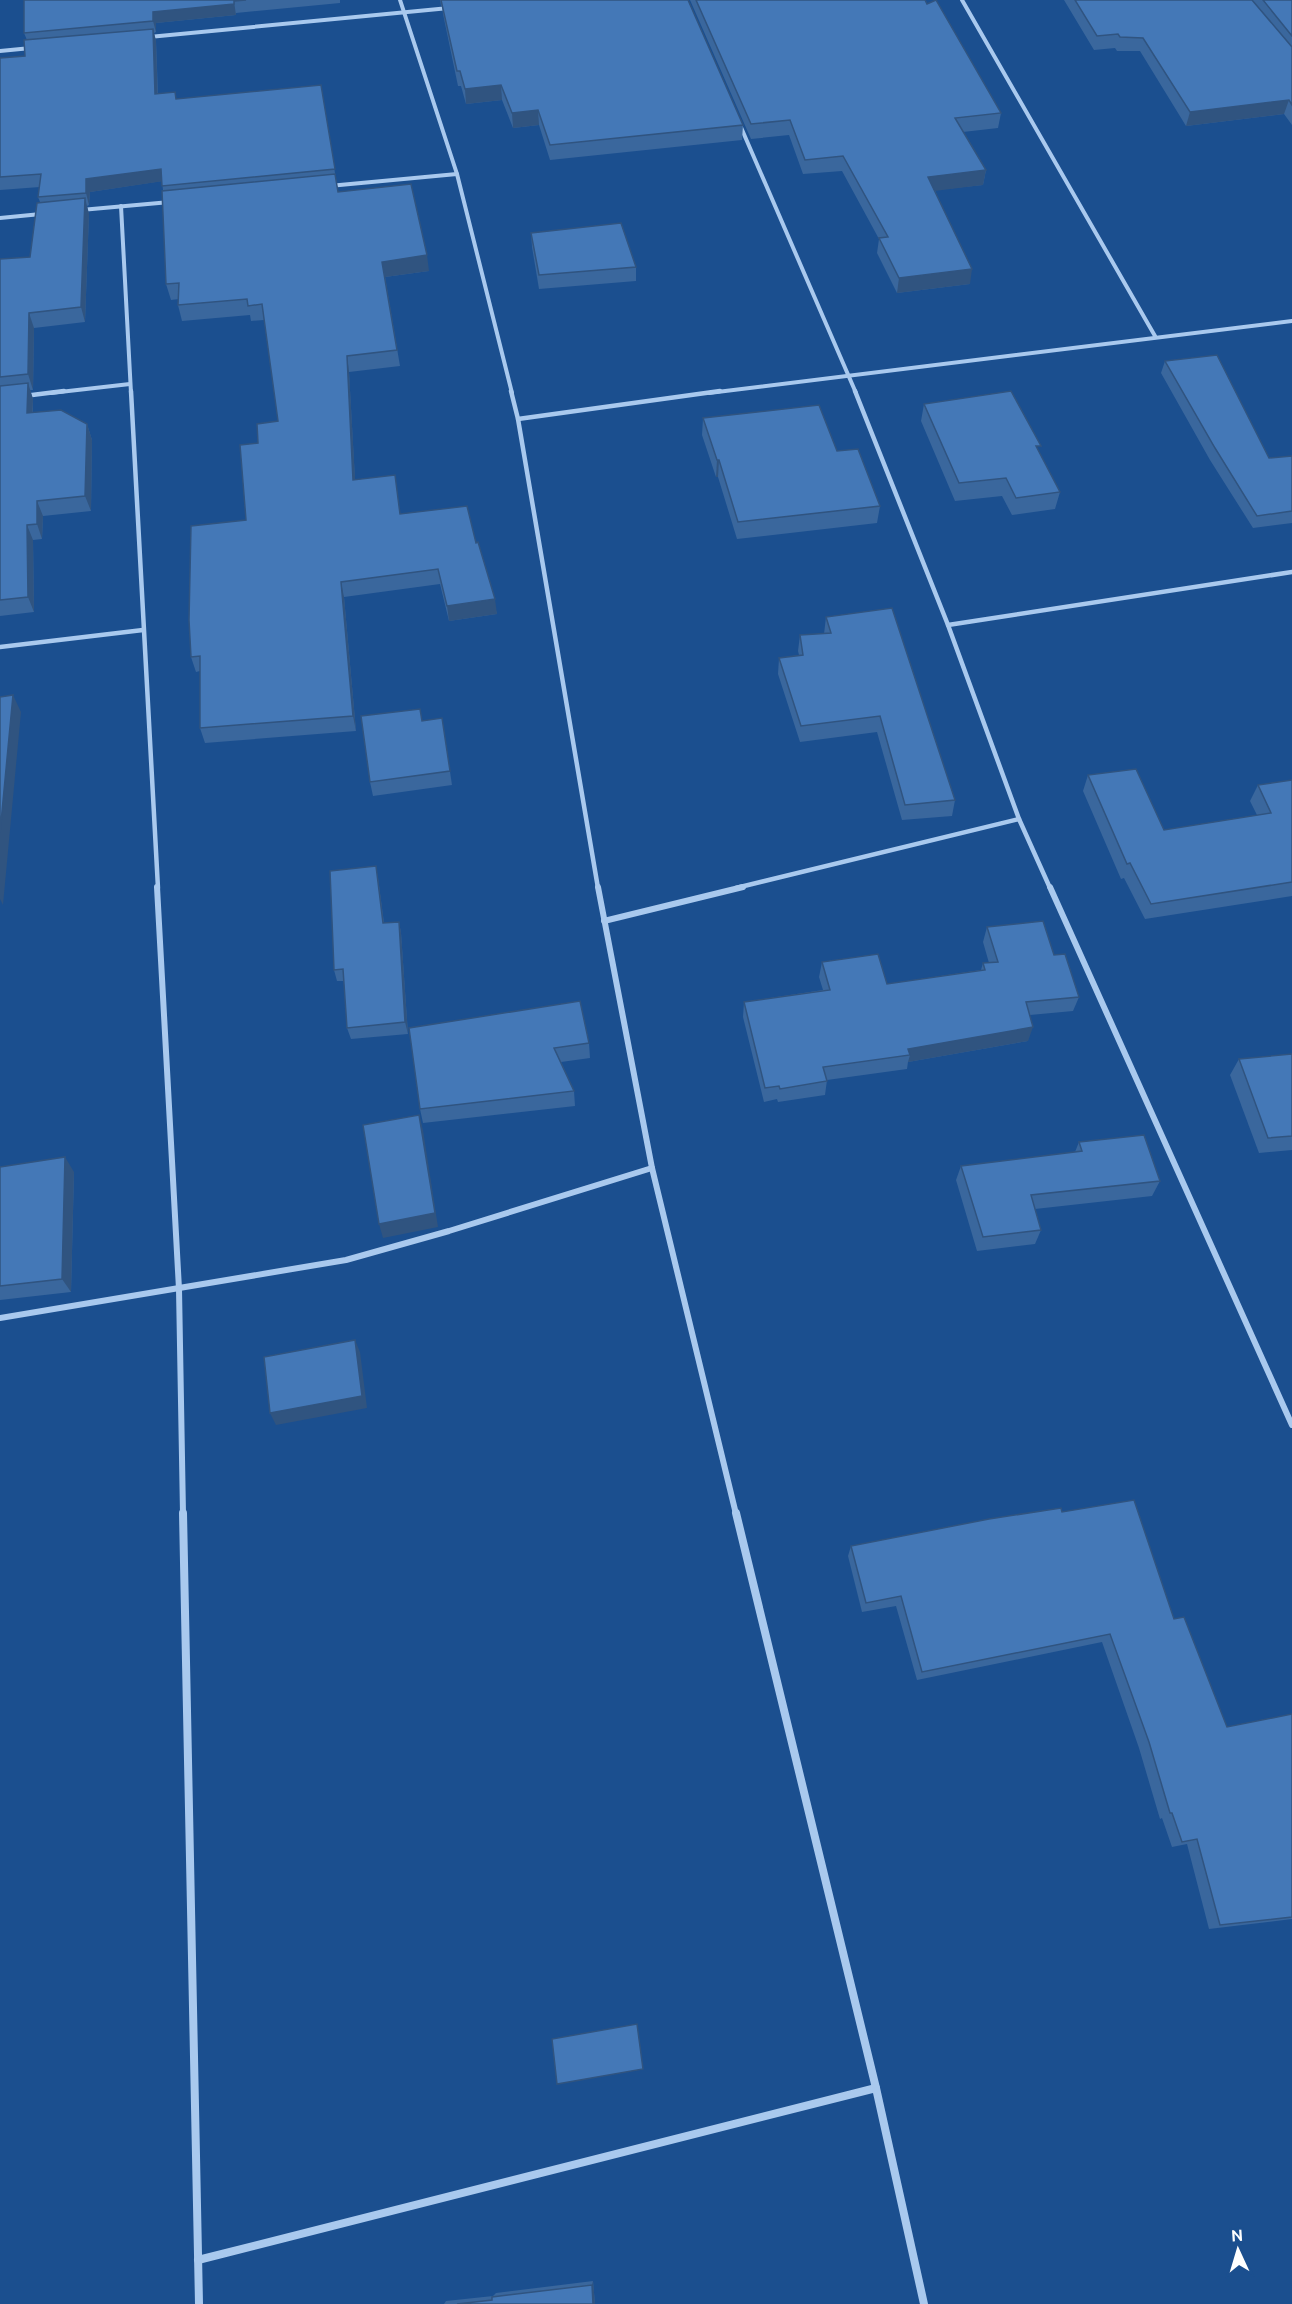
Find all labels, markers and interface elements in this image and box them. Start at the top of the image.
north arrow [1208,2220,1268,2280]
text: N [1230,2226,1244,2244]

